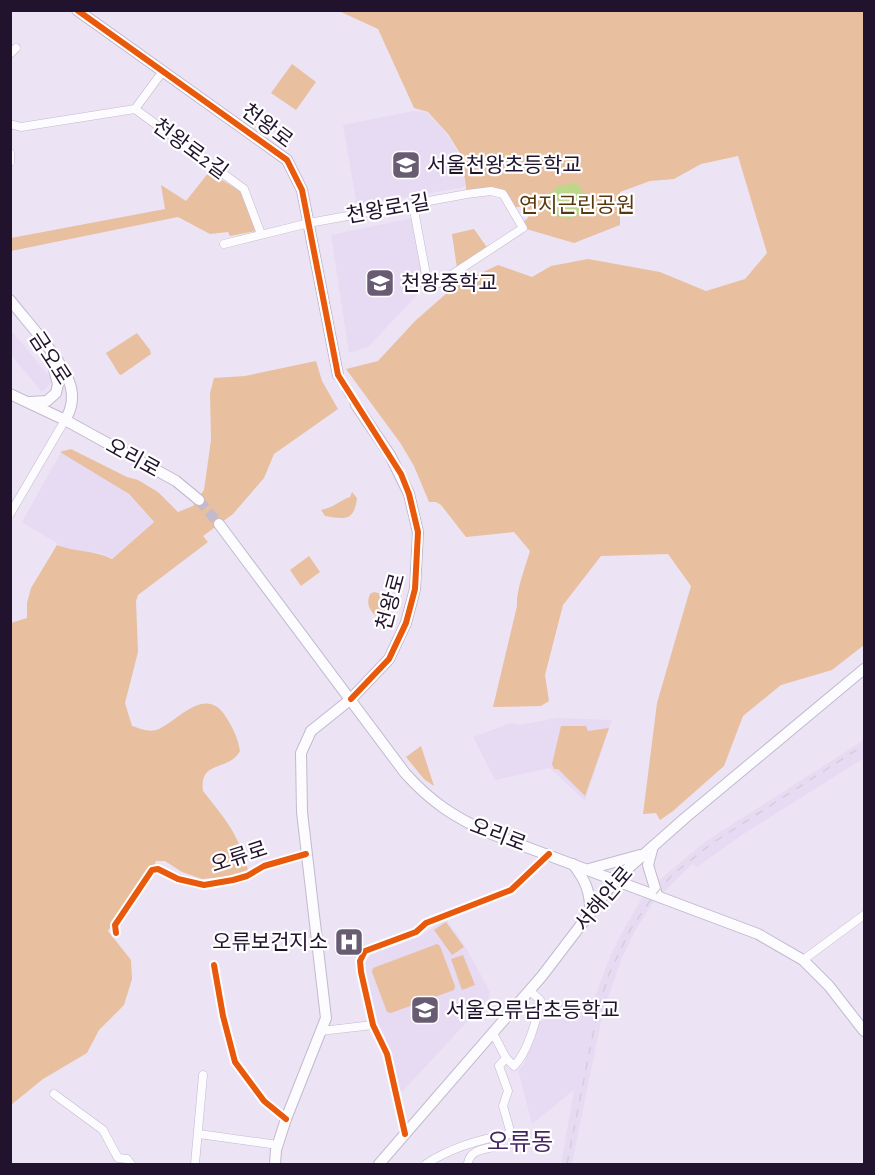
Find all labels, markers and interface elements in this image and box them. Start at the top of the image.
street label: 천왕로 [238,99,297,152]
street label: 천왕로2길 [149,114,232,183]
school or university icon: 서울천왕초등학교 [390,149,422,181]
place label: 서울천왕초등학교 [427,154,582,176]
street label: 천왕로1길 [344,190,431,227]
park label: 연지근린공원 [519,194,635,216]
school or university icon: 천왕중학교 [364,267,396,299]
place label: 천왕중학교 [401,272,498,294]
street label: 금오로 [25,328,75,388]
street label: 오리로 [103,434,164,481]
street label: 천왕로 [372,571,409,633]
street label: 오리로 [467,814,529,855]
street label: 오류로 [208,838,270,876]
street label: 서해안로 [570,862,637,935]
hospital icon: 오류보건지소 [333,926,365,958]
place label: 오류보건지소 [212,931,328,953]
school or university icon: 서울오류남초등학교 [409,994,441,1026]
place label: 서울오류남초등학교 [446,999,620,1021]
district label: 오류동 [487,1130,553,1155]

